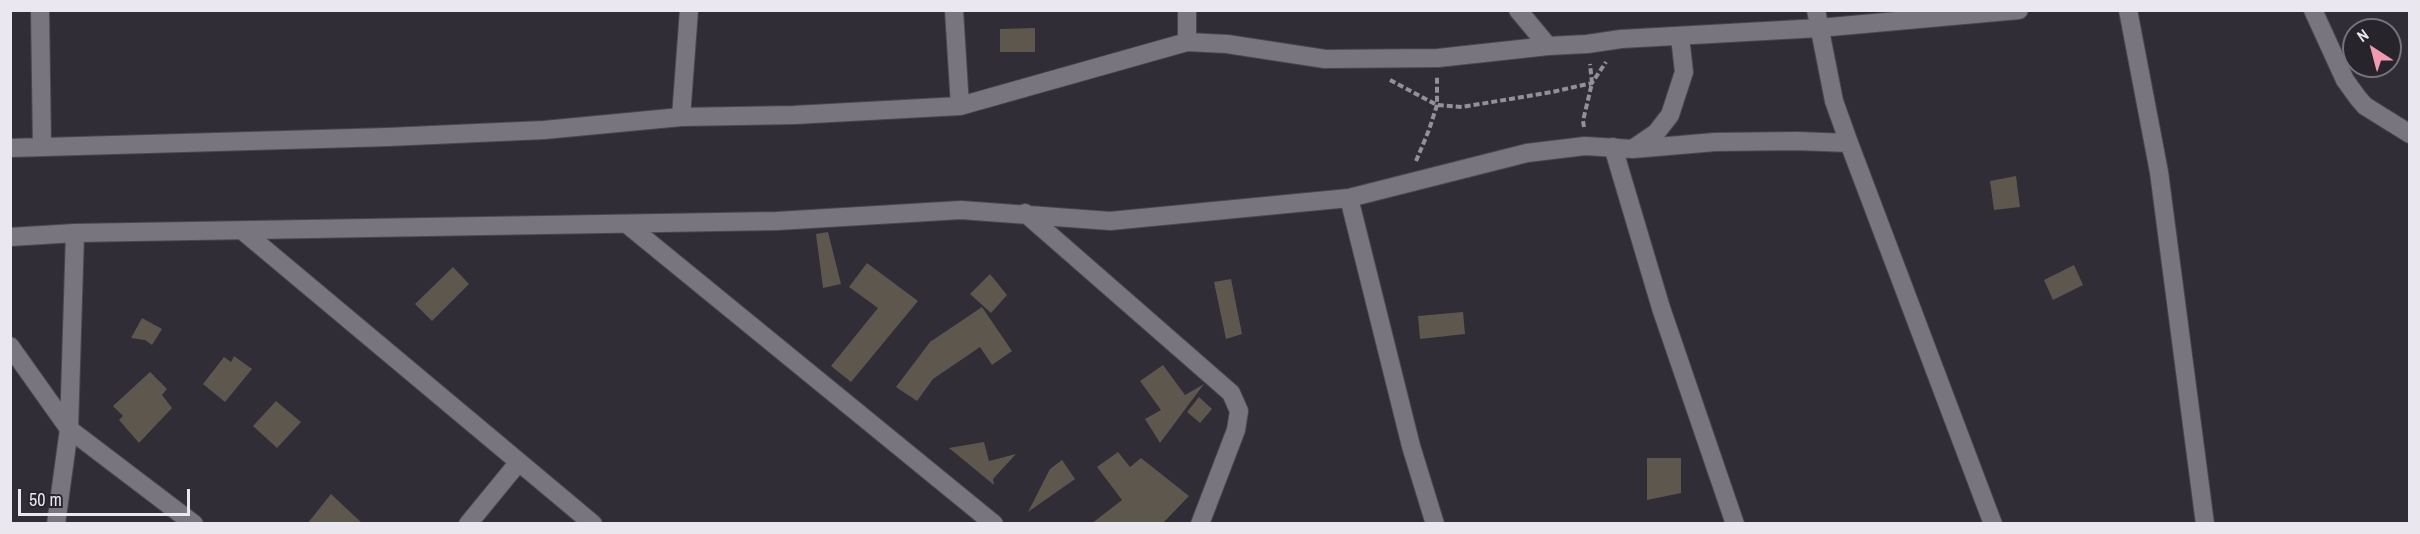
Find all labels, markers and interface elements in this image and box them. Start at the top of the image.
north arrow [2342,18,2402,78]
text: N [2352,23,2373,47]
scale bar [21,477,194,515]
text: 50 m [29,487,62,512]

